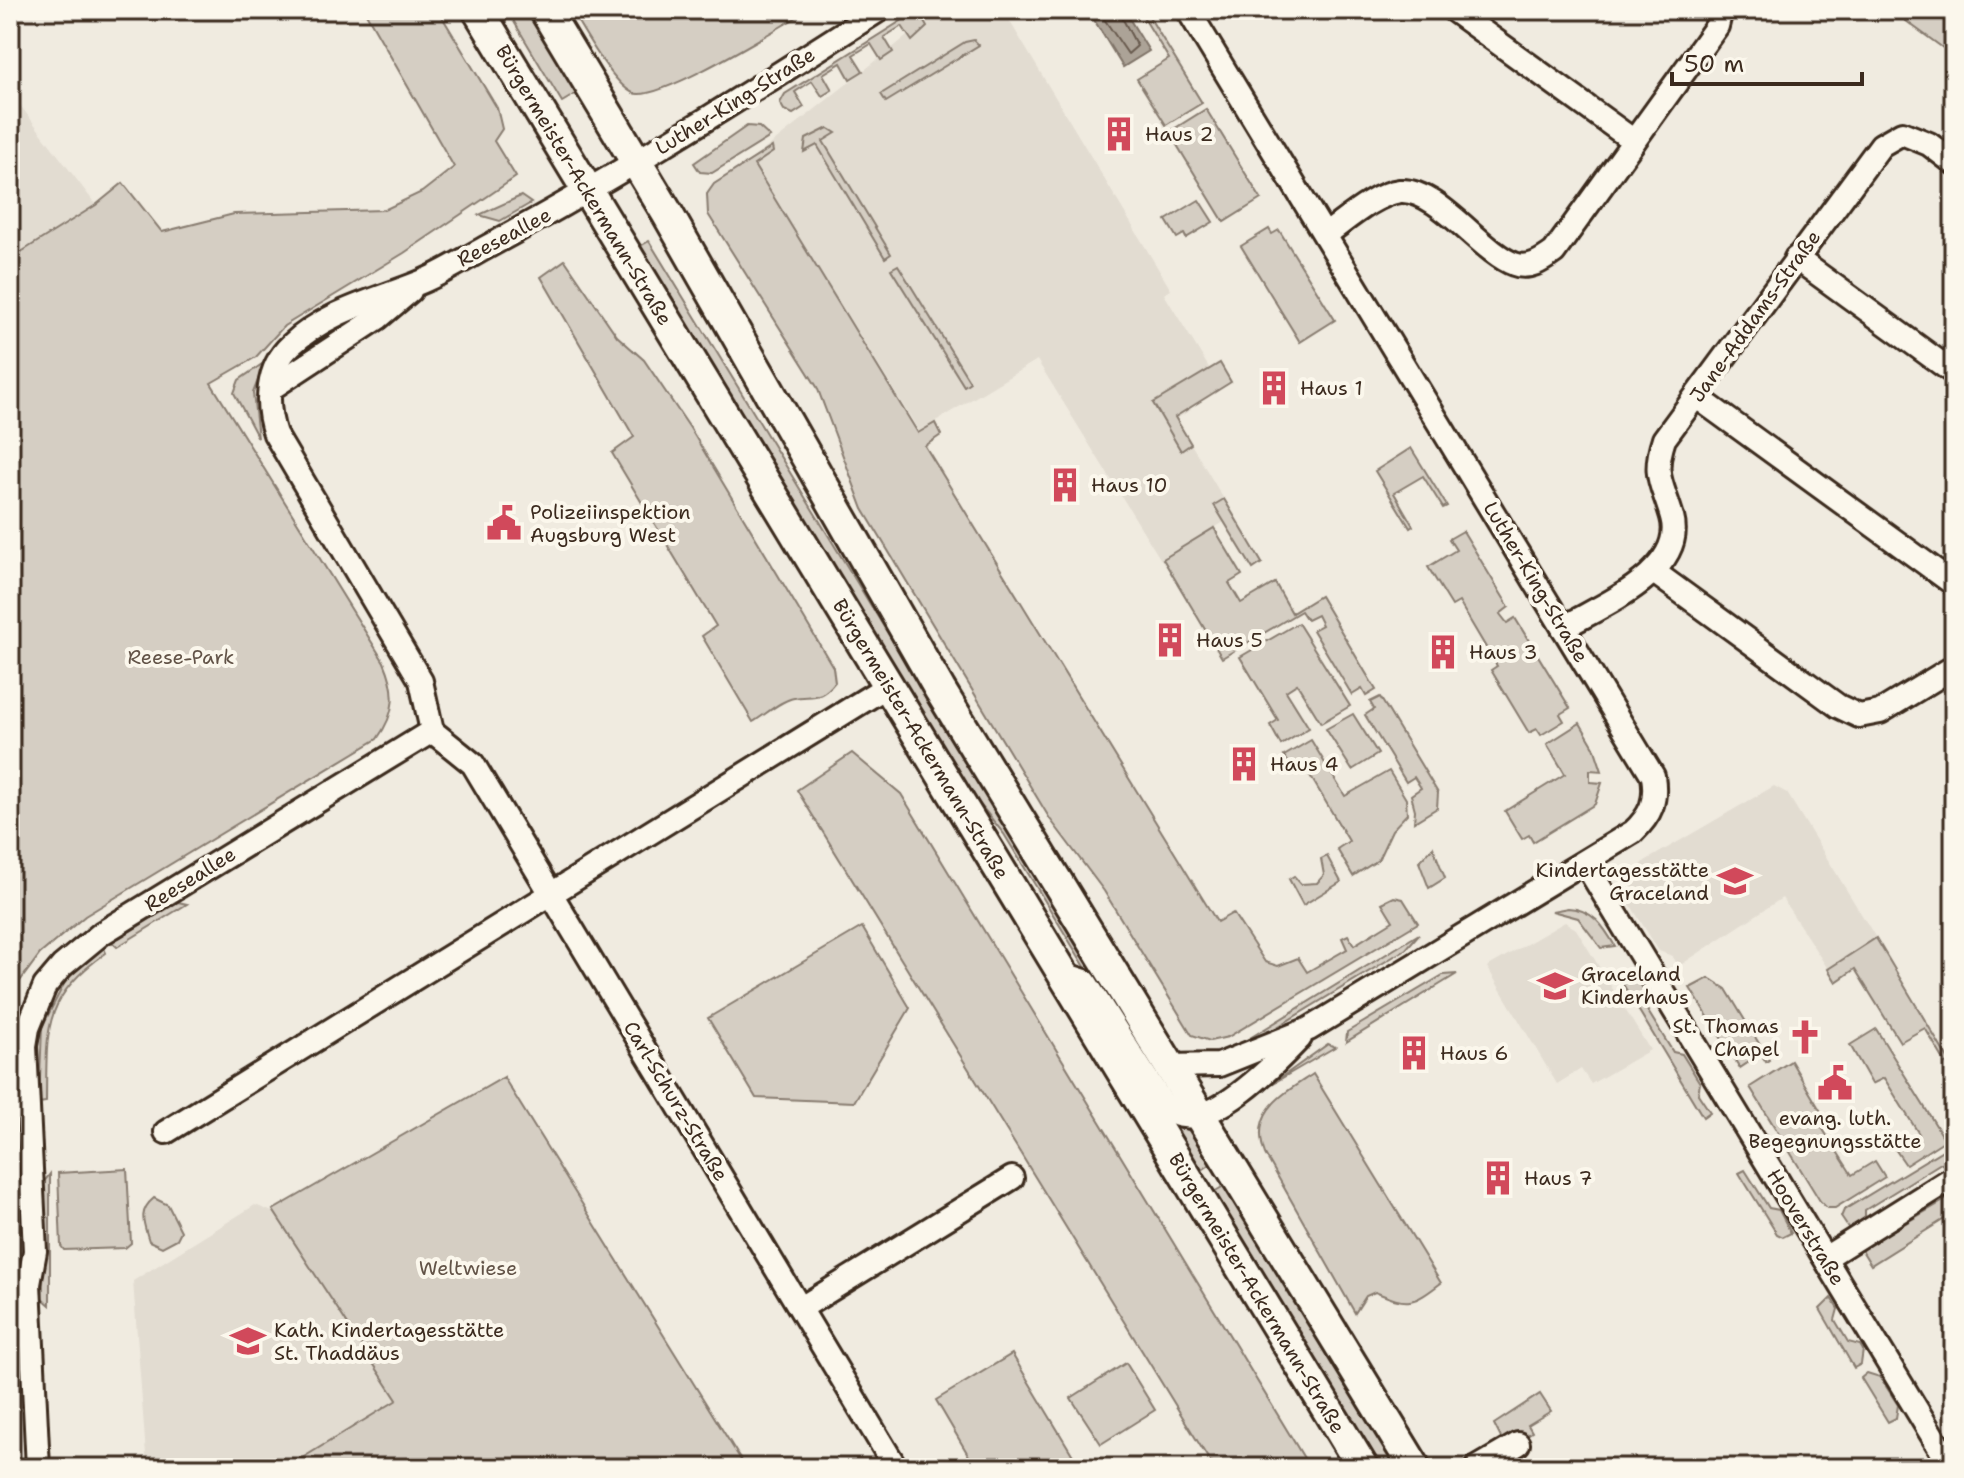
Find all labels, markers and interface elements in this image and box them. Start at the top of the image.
scale bar [1672,36,1862,86]
street label: Bürgermeister-Ackermann-Straße [490,40,678,330]
street label: Luther-King-Straße [650,41,820,161]
text: 50 m [1684,48,1744,80]
building icon: Haus 2 [1100,115,1138,153]
place label: Haus 2 [1145,121,1214,147]
street label: Reeseallee [452,201,556,273]
street label: Jane-Addams-Straße [1684,225,1826,407]
building icon: Haus 1 [1255,369,1293,407]
place label: Haus 1 [1300,375,1363,401]
building icon: Haus 10 [1046,466,1084,504]
place label: Haus 10 [1091,472,1167,498]
street label: Luther-King-Straße [1478,497,1594,667]
place label: Polizeiinspektion Augsburg West [530,499,691,548]
public building icon: Polizeiinspektion Augsburg West [485,504,523,542]
street label: Bürgermeister-Ackermann-Straße [827,594,1015,884]
building icon: Haus 5 [1151,621,1189,659]
place label: Haus 5 [1196,627,1263,653]
building icon: Haus 3 [1424,633,1462,671]
place label: Haus 3 [1469,639,1538,665]
park label: Reese-Park [128,644,234,670]
building icon: Haus 4 [1225,745,1263,783]
place label: Haus 4 [1270,751,1339,777]
street label: Reeseallee [139,841,241,917]
place label: Kindertagesstätte Graceland [1536,857,1709,906]
school or university icon: Kindertagesstätte Graceland [1716,862,1754,900]
place label: Graceland Kinderhaus [1581,961,1689,1010]
school or university icon: Graceland Kinderhaus [1536,967,1574,1005]
place label: St. Thomas Chapel [1672,1013,1779,1062]
street label: Carl-Schurz-Straße [618,1016,734,1186]
church icon: St. Thomas Chapel [1786,1018,1824,1056]
building icon: Haus 6 [1395,1034,1433,1072]
place label: Haus 6 [1440,1040,1509,1066]
public building icon: evang. luth. Begegnungsstätte [1816,1064,1854,1102]
place label: evang. luth. Begegnungsstätte [1748,1105,1922,1154]
street label: Bürgermeister-Ackermann-Straße [1163,1148,1351,1438]
building icon: Haus 7 [1479,1159,1517,1197]
street label: Hooverstraße [1761,1164,1851,1290]
place label: Haus 7 [1524,1165,1593,1191]
park label: Weltwiese [419,1255,517,1281]
place label: Kath. Kindertagesstätte St. Thaddäus [274,1317,504,1366]
school or university icon: Kath. Kindertagesstätte St. Thaddäus [229,1322,267,1360]

